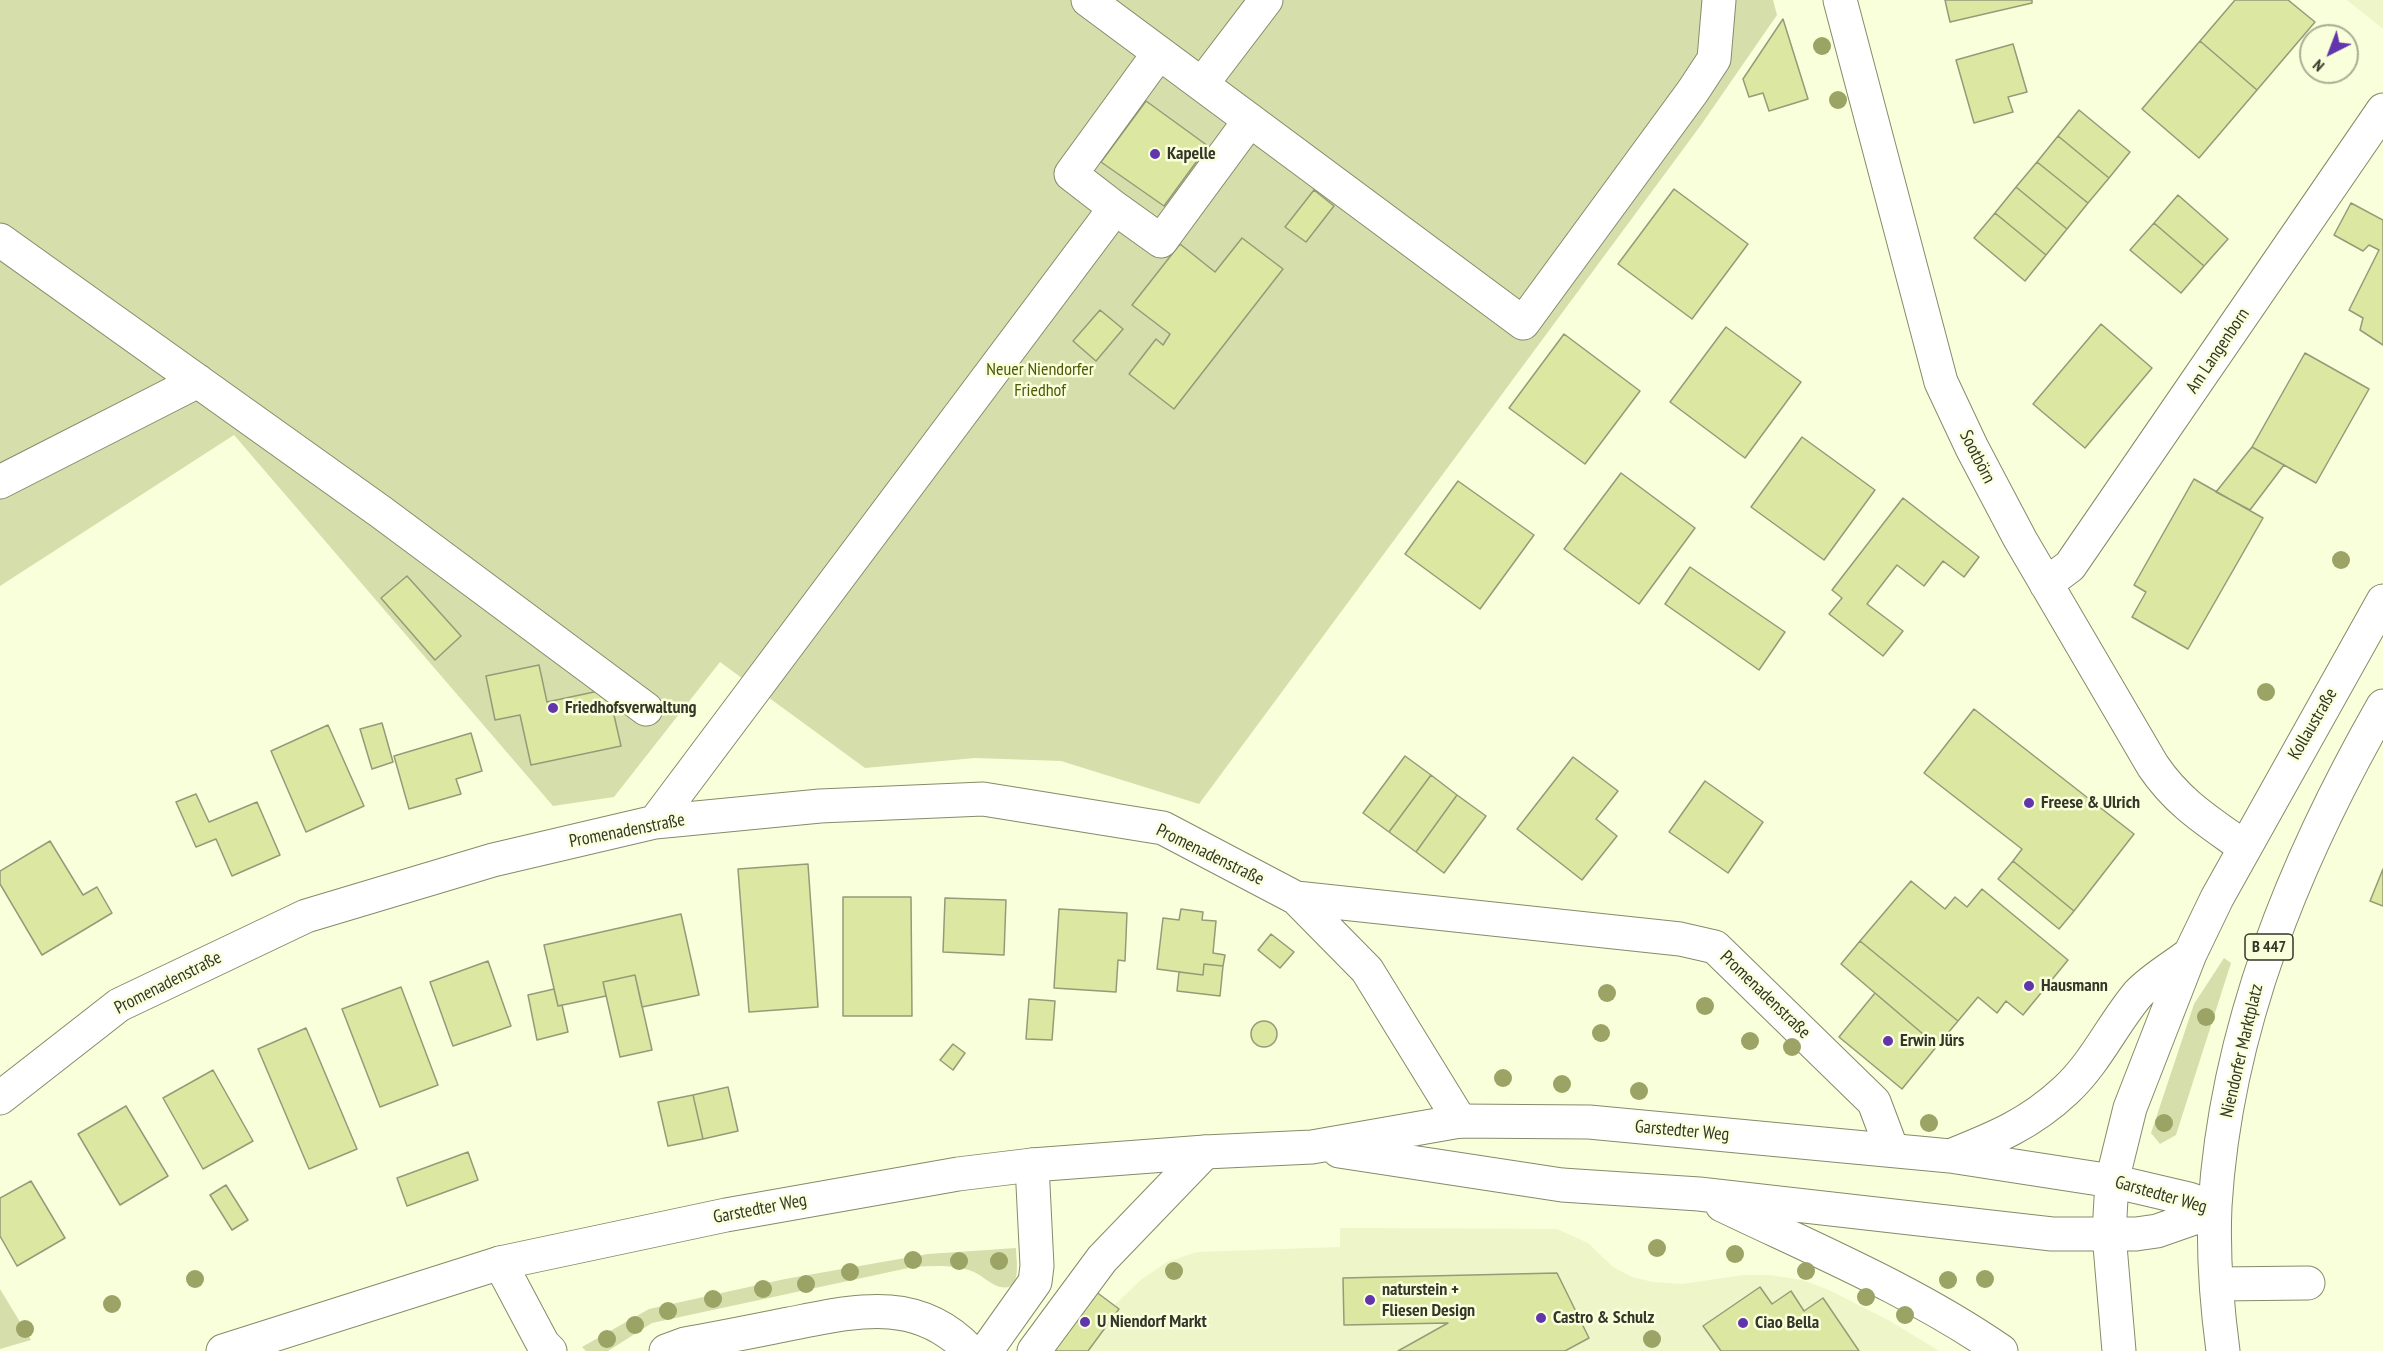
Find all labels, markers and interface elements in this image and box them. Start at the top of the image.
north arrow [2299,24,2359,84]
text: N [2308,56,2328,76]
place label: Kapelle [1167,143,1216,165]
marker: Kapelle [1148,147,1162,161]
street label: Am Langenborn [2182,304,2254,398]
park label: Neuer Niendorfer Friedhof [986,359,1094,401]
street label: Sootbörn [1955,427,1999,487]
street label: Kollaustraße [2284,685,2342,763]
place label: Friedhofsverwaltung [565,697,697,719]
marker: Friedhofsverwaltung [546,701,560,715]
place label: Freese & Ulrich [2041,792,2140,814]
marker: Freese & Ulrich [2022,796,2036,810]
street label: Promenadenstraße [567,809,687,853]
street label: Promenadenstraße [1153,820,1267,890]
road number: B 447 [2245,934,2293,960]
street label: Promenadenstraße [111,947,225,1019]
street label: Promenadenstraße [1715,947,1815,1043]
place label: Hausmann [2041,975,2108,997]
marker: Hausmann [2022,979,2036,993]
street label: Niendorfer Marktplatz [2216,982,2268,1120]
place label: Erwin Jürs [1900,1030,1964,1052]
marker: Erwin Jürs [1881,1034,1895,1048]
street label: Garstedter Weg [1634,1116,1730,1146]
street label: Garstedter Weg [2113,1172,2209,1218]
street label: Garstedter Weg [712,1189,808,1229]
place label: naturstein + Fliesen Design [1382,1279,1475,1322]
marker: naturstein + Fliesen Design [1363,1293,1377,1307]
place label: Castro & Schulz [1553,1307,1654,1329]
place label: U Niendorf Markt [1097,1311,1207,1333]
marker: Castro & Schulz [1534,1311,1548,1325]
place label: Ciao Bella [1755,1312,1819,1334]
marker: U Niendorf Markt [1078,1315,1092,1329]
marker: Ciao Bella [1736,1316,1750,1330]

